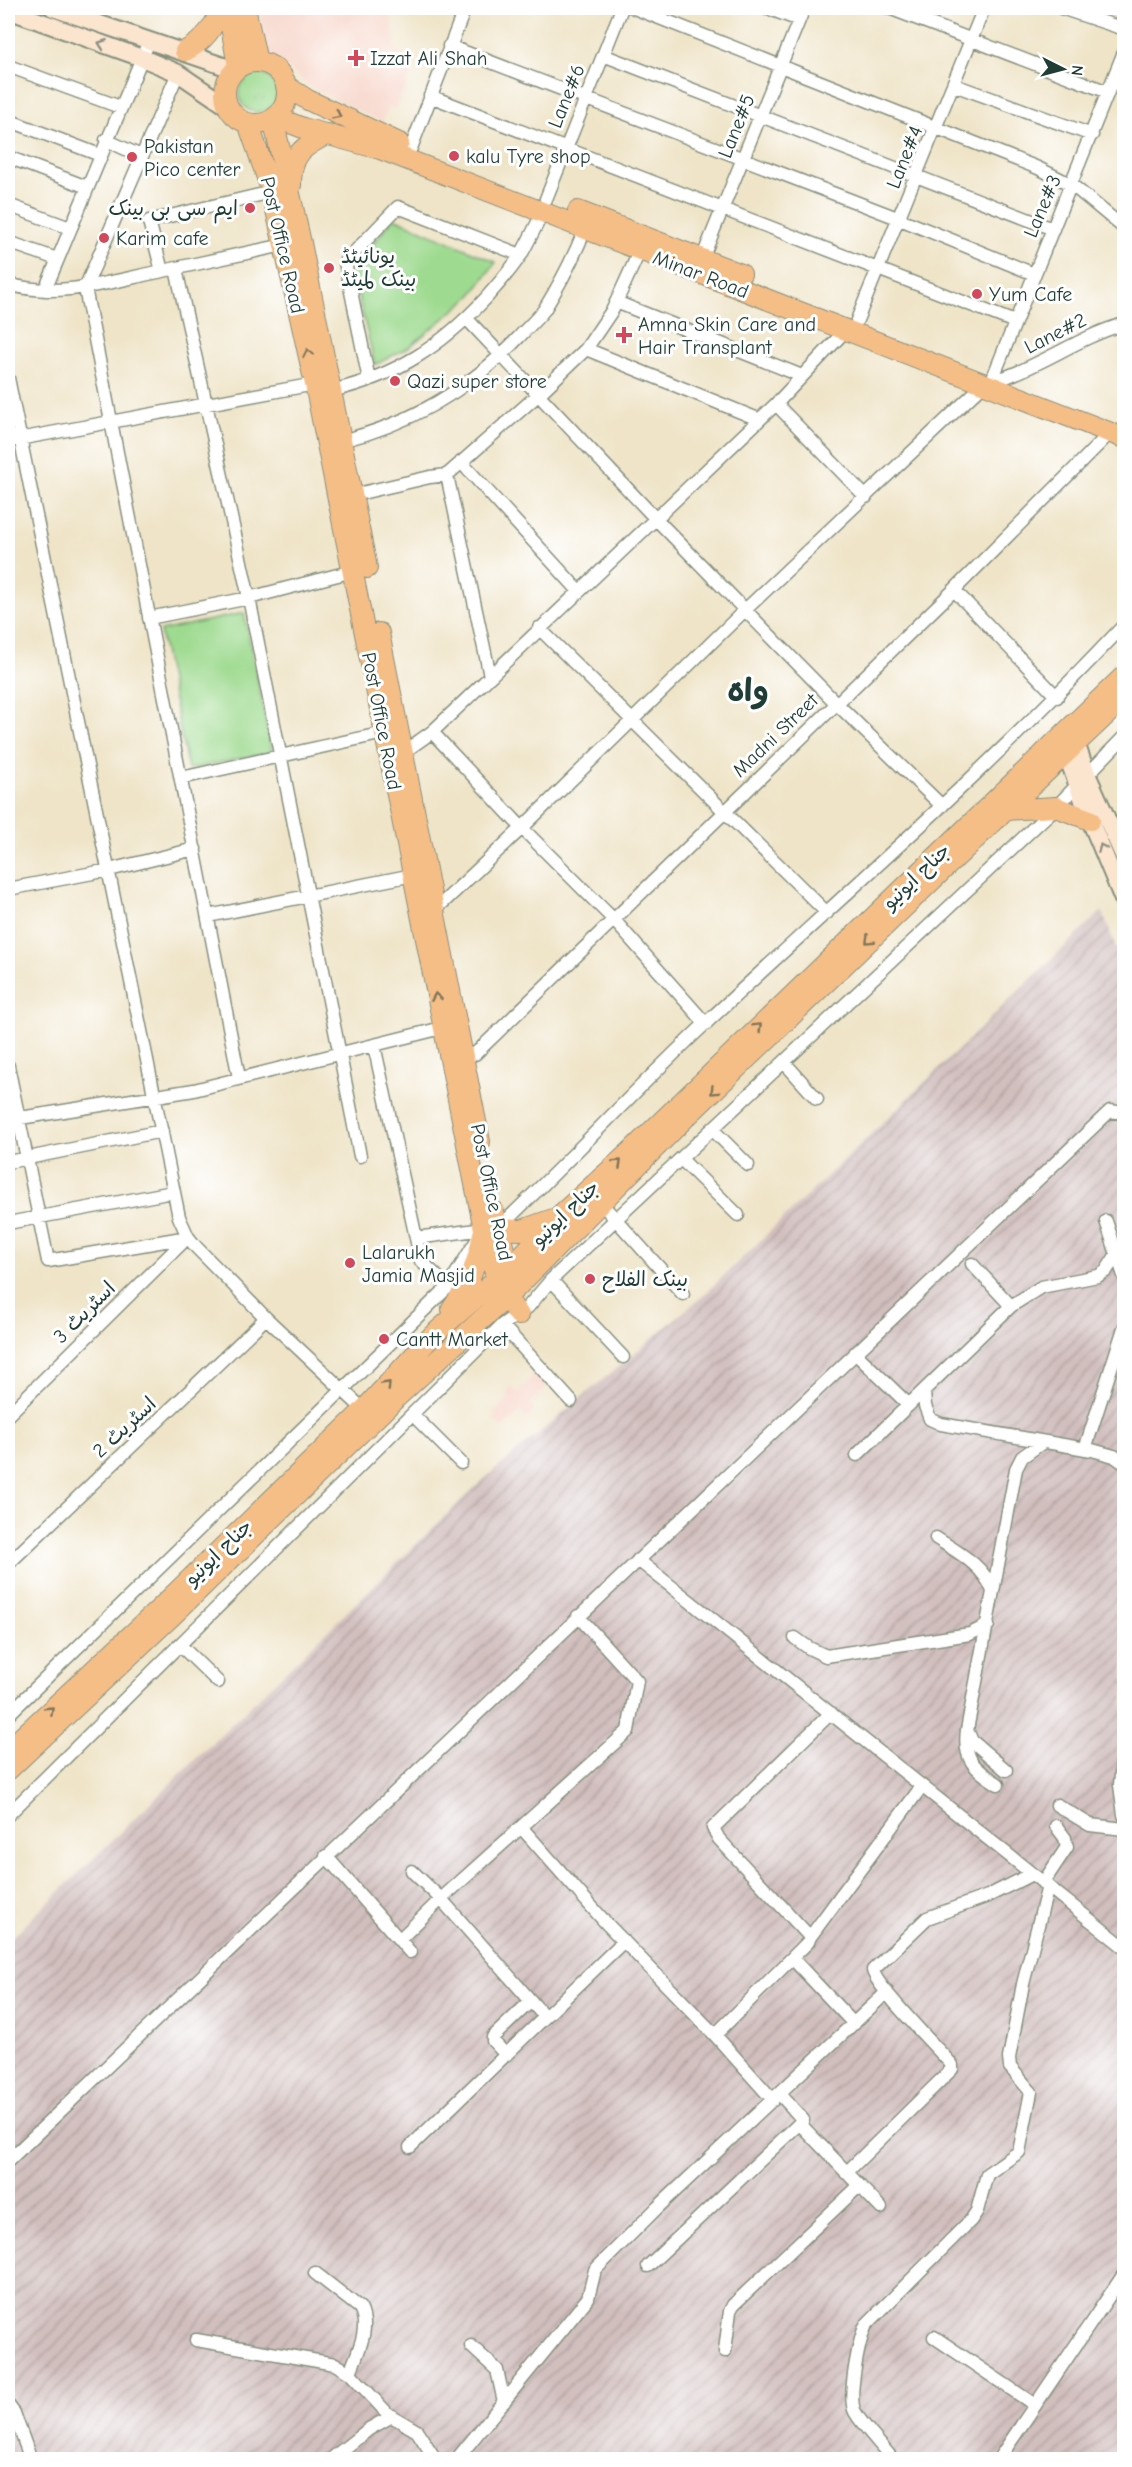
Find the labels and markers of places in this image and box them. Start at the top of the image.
place label: Izzat Ali Shah [370,47,487,70]
marker: Izzat Ali Shah [347,49,365,67]
place label: Pakistan Pico center [144,135,241,181]
place label: kalu Tyre shop [466,145,591,168]
marker: kalu Tyre shop [447,149,461,163]
marker: Pakistan Pico center [125,150,139,164]
place label: ایم سی بی بینک [109,197,238,224]
marker: ایم سی بی بینک [243,201,257,215]
place label: Karim cafe [116,227,208,250]
marker: Karim cafe [97,231,111,245]
place label: یونائیٹڈ بینک لمیٹڈ [341,245,416,291]
marker: یونائیٹڈ بینک لمیٹڈ [322,261,336,275]
place label: Yum Cafe [989,283,1072,306]
marker: Yum Cafe [970,287,984,301]
place label: Amna Skin Care and Hair Transplant [638,313,816,359]
marker: Amna Skin Care and Hair Transplant [615,326,633,344]
place label: Qazi super store [407,370,547,393]
marker: Qazi super store [388,374,402,388]
place label: Lalarukh Jamia Masjid [362,1241,475,1287]
marker: Lalarukh Jamia Masjid [343,1256,357,1270]
place label: بینک الفلاح [602,1268,688,1293]
marker: بینک الفلاح [583,1272,597,1286]
place label: Cantt Market [396,1328,509,1351]
marker: Cantt Market [377,1332,391,1346]

